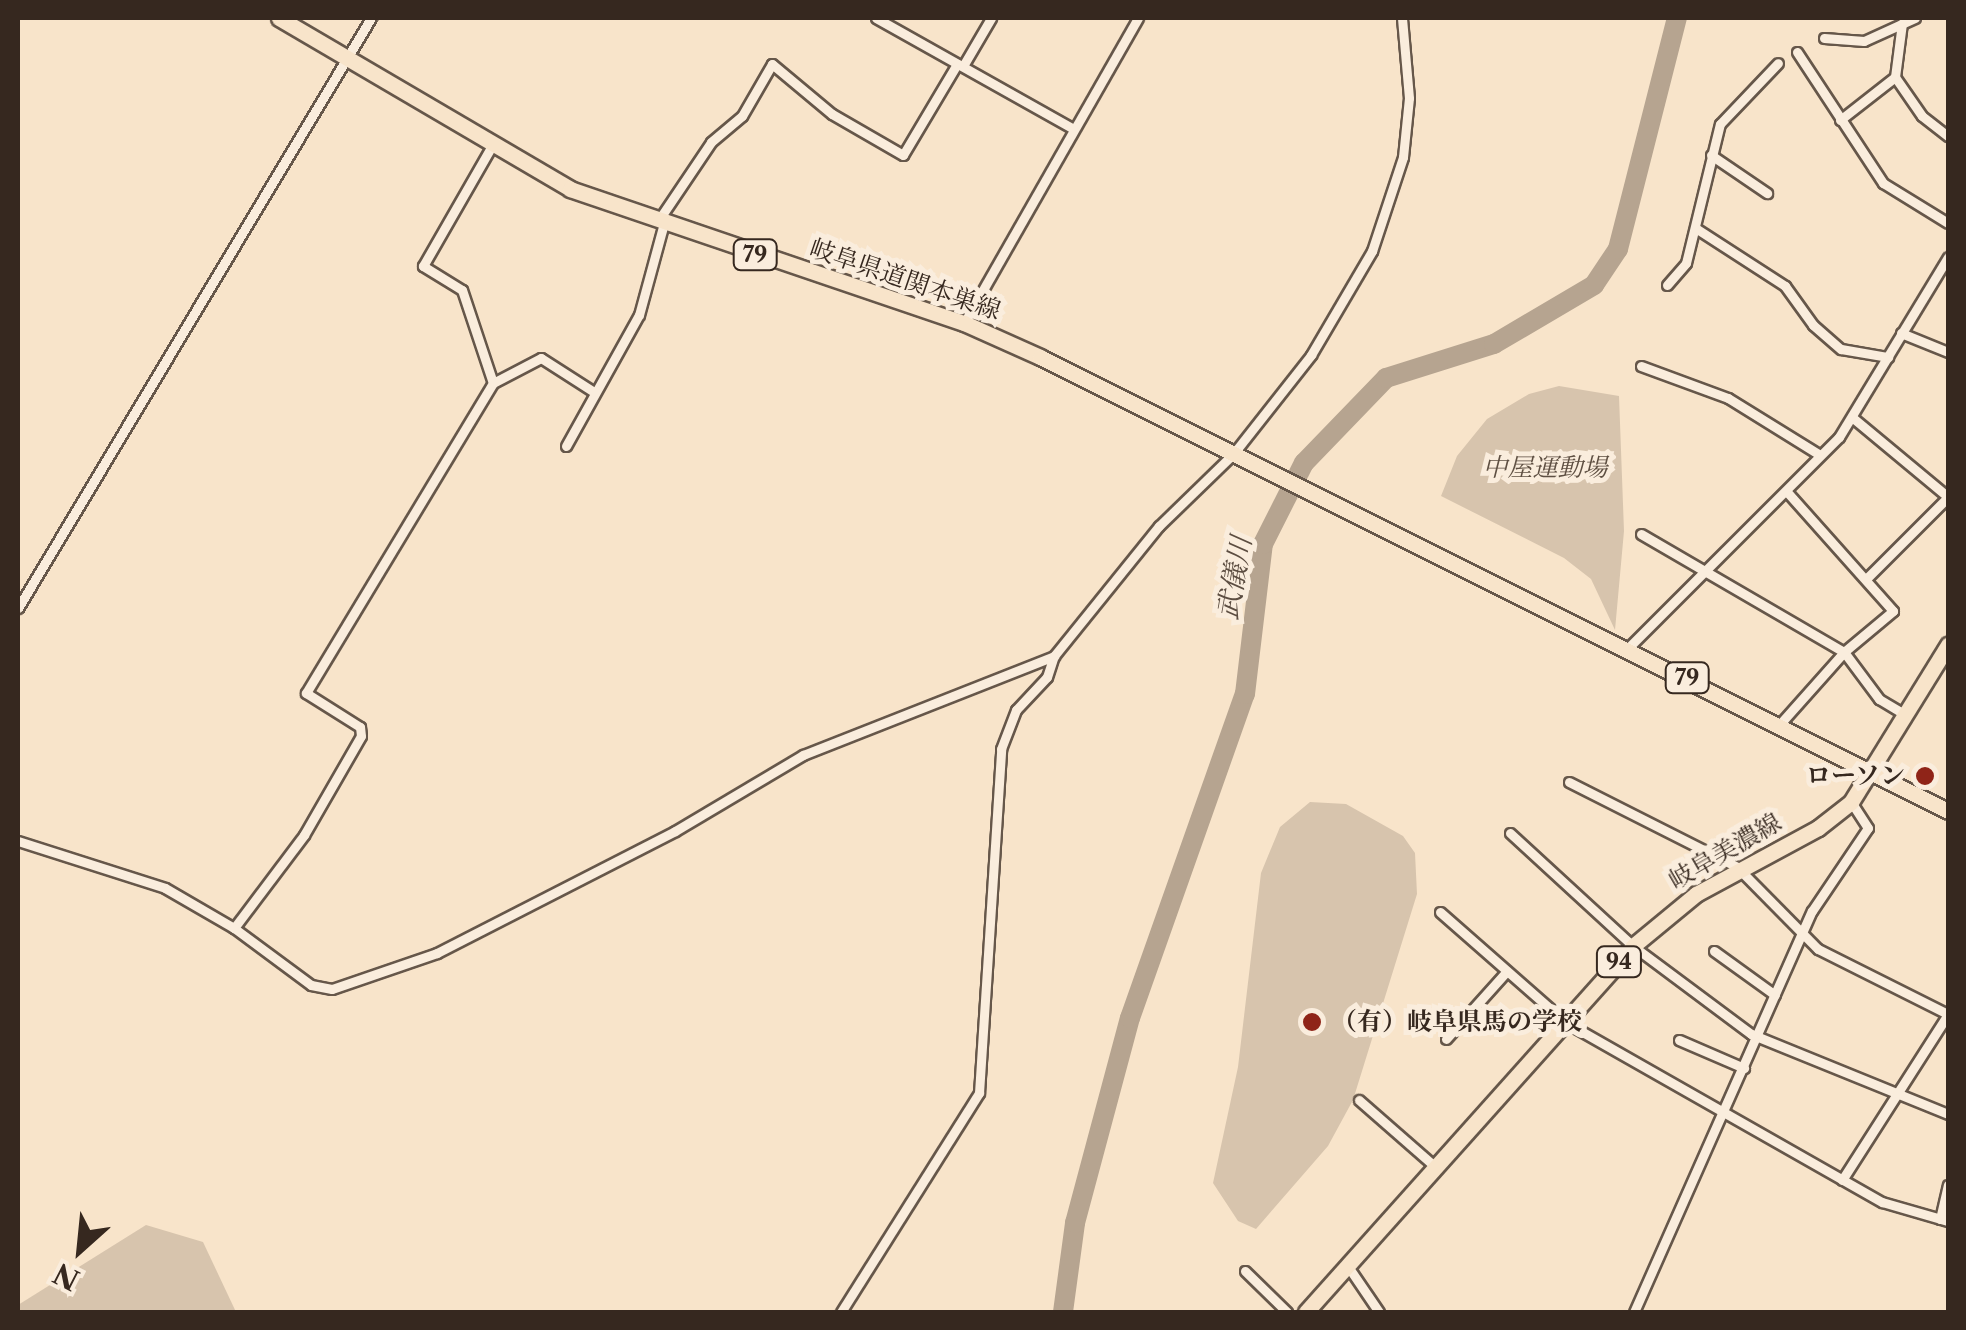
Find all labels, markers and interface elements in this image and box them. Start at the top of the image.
street label: 岐阜県道関本巣線 [806,233,1004,327]
road number: 79 [732,238,778,272]
park label: 中屋運動場 [1483,453,1607,483]
water label: 武儀川 [1210,534,1258,622]
road number: 79 [1664,661,1710,695]
place label: ローソン [1805,761,1905,791]
marker: ローソン [1914,765,1936,787]
street label: 岐阜美濃線 [1663,808,1787,896]
road number: 94 [1594,945,1644,979]
place label: （有）岐阜県馬の学校 [1332,1007,1582,1037]
marker: （有）岐阜県馬の学校 [1301,1011,1323,1033]
north arrow [30,1200,130,1300]
text: N [48,1256,85,1297]

